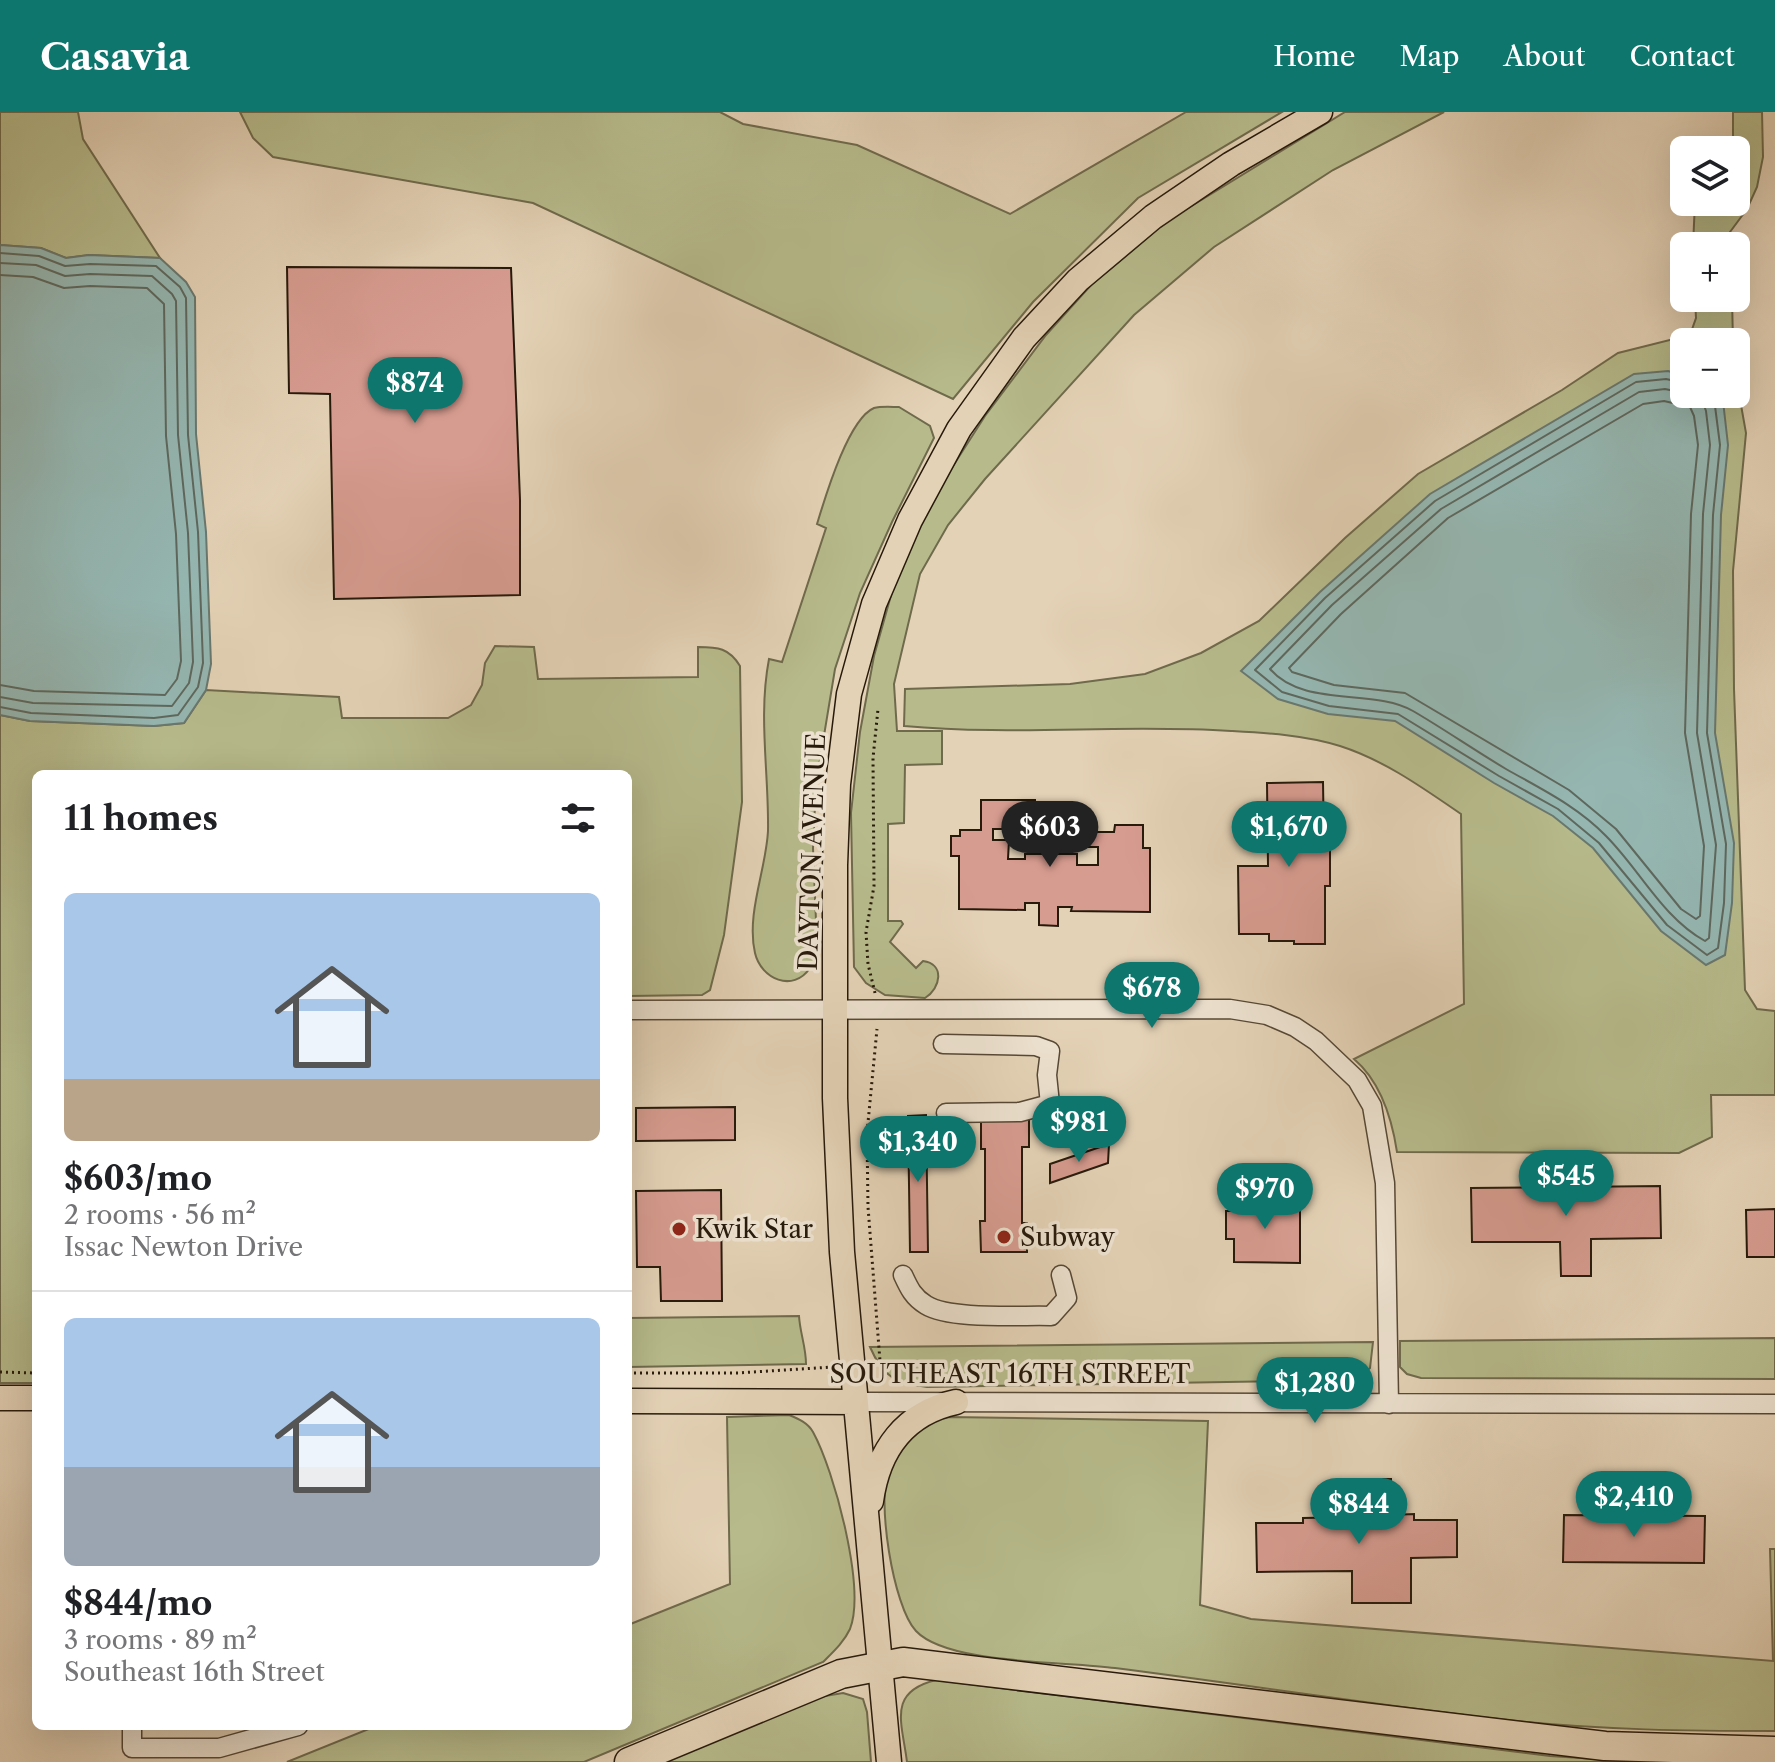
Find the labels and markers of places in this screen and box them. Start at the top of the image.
pin: $874 [368,357,462,425]
pin: $603 [1003,801,1097,869]
pin: $1,670 [1224,801,1354,869]
pin: $678 [1105,962,1199,1030]
pin: $981 [1032,1096,1126,1164]
pin: $1,340 [853,1116,983,1184]
pin: $545 [1519,1150,1613,1218]
pin: $970 [1218,1163,1312,1231]
place label: Kwik Star [695,1213,813,1245]
marker: Kwik Star [670,1220,688,1238]
place label: Subway [1020,1221,1116,1253]
marker: Subway [995,1228,1013,1246]
pin: $1,280 [1250,1357,1380,1425]
pin: $2,410 [1569,1471,1699,1539]
pin: $844 [1312,1478,1406,1546]

